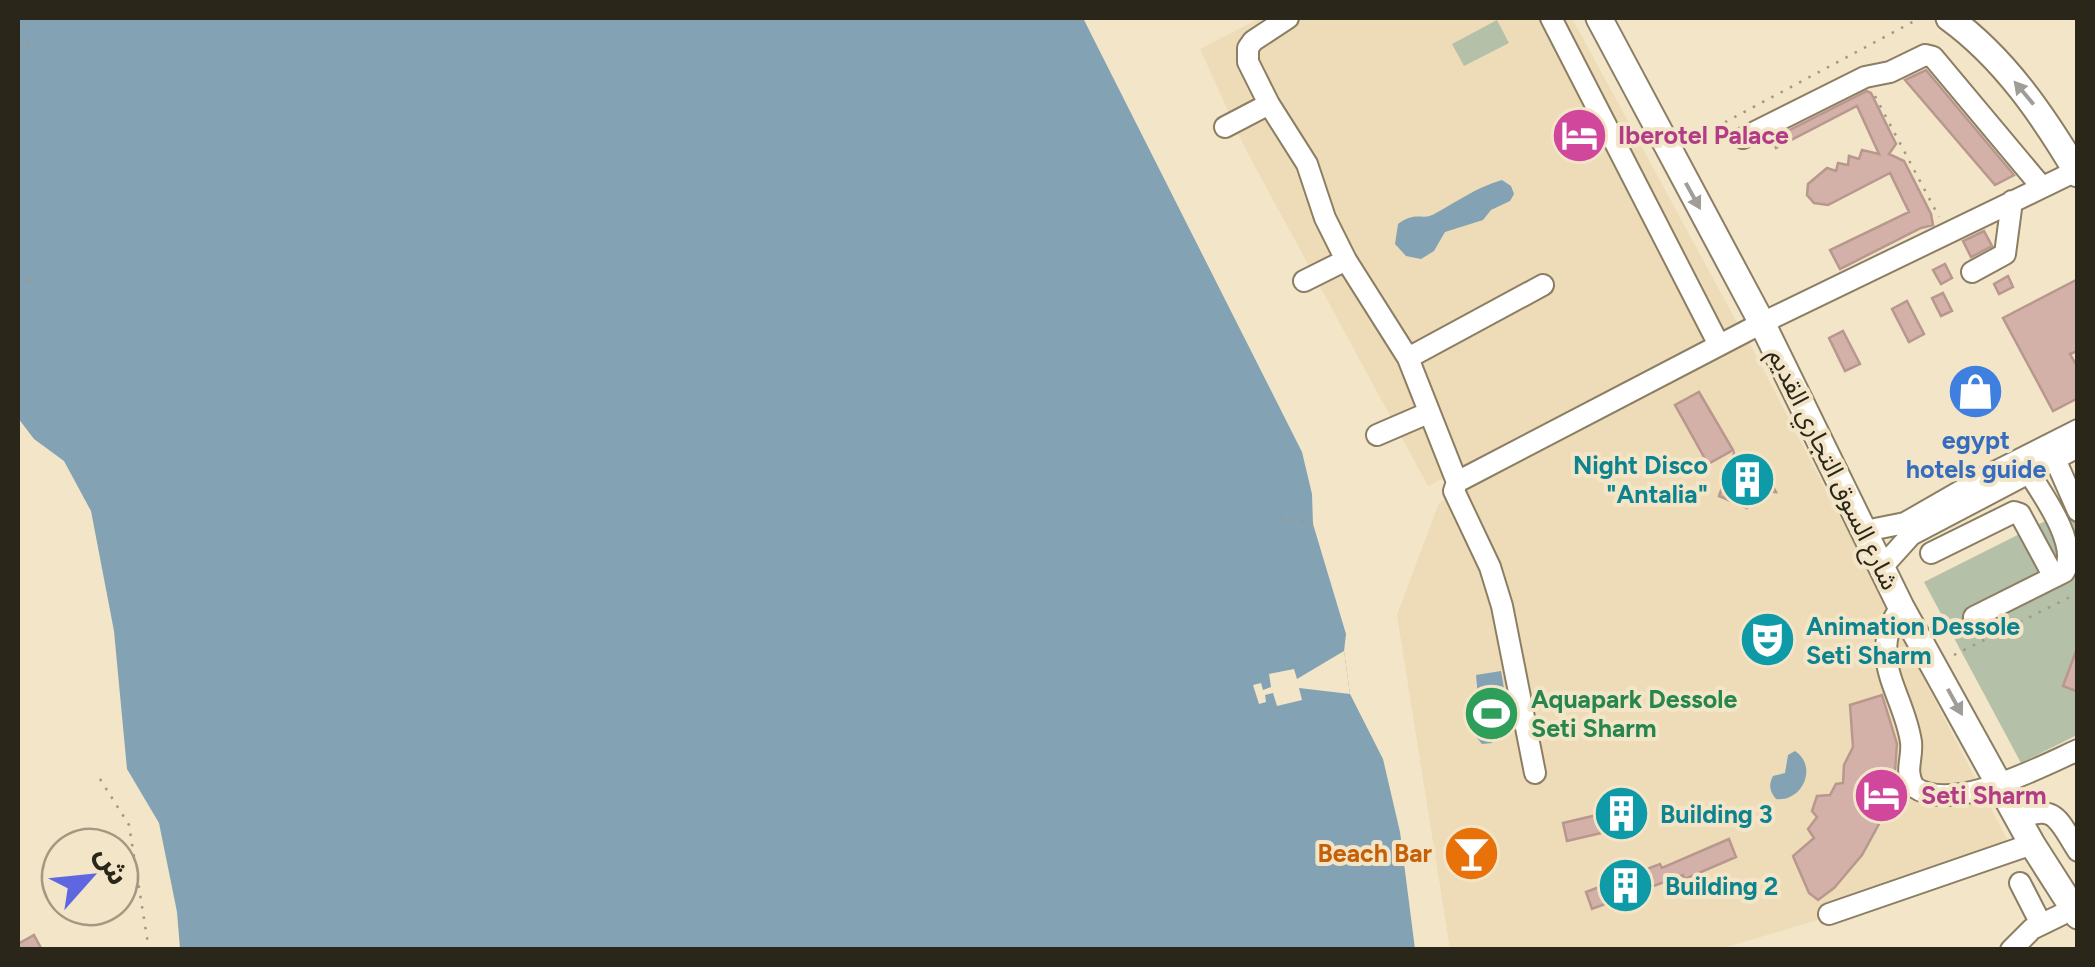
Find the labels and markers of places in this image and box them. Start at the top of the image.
hotel icon: Iberotel Palace [1549,105,1609,165]
place label: Iberotel Palace [1618,120,1789,150]
shop icon: egypt hotels guide [1946,361,2006,421]
place label: egypt hotels guide [1906,425,2046,484]
building icon: Night Disco "Antalia" [1717,449,1777,509]
place label: Night Disco "Antalia" [1573,450,1708,509]
theatre icon: Animation Dessole Seti Sharm [1737,610,1797,670]
place label: Animation Dessole Seti Sharm [1806,611,2020,670]
sports icon: Aquapark Dessole Seti Sharm [1462,683,1522,743]
place label: Aquapark Dessole Seti Sharm [1531,684,1737,743]
hotel icon: Seti Sharm [1852,765,1912,825]
place label: Seti Sharm [1921,780,2047,810]
building icon: Building 3 [1591,784,1651,844]
place label: Building 3 [1660,799,1773,829]
bar icon: Beach Bar [1441,823,1501,883]
place label: Beach Bar [1318,838,1433,868]
building icon: Building 2 [1596,856,1656,916]
place label: Building 2 [1665,871,1778,901]

